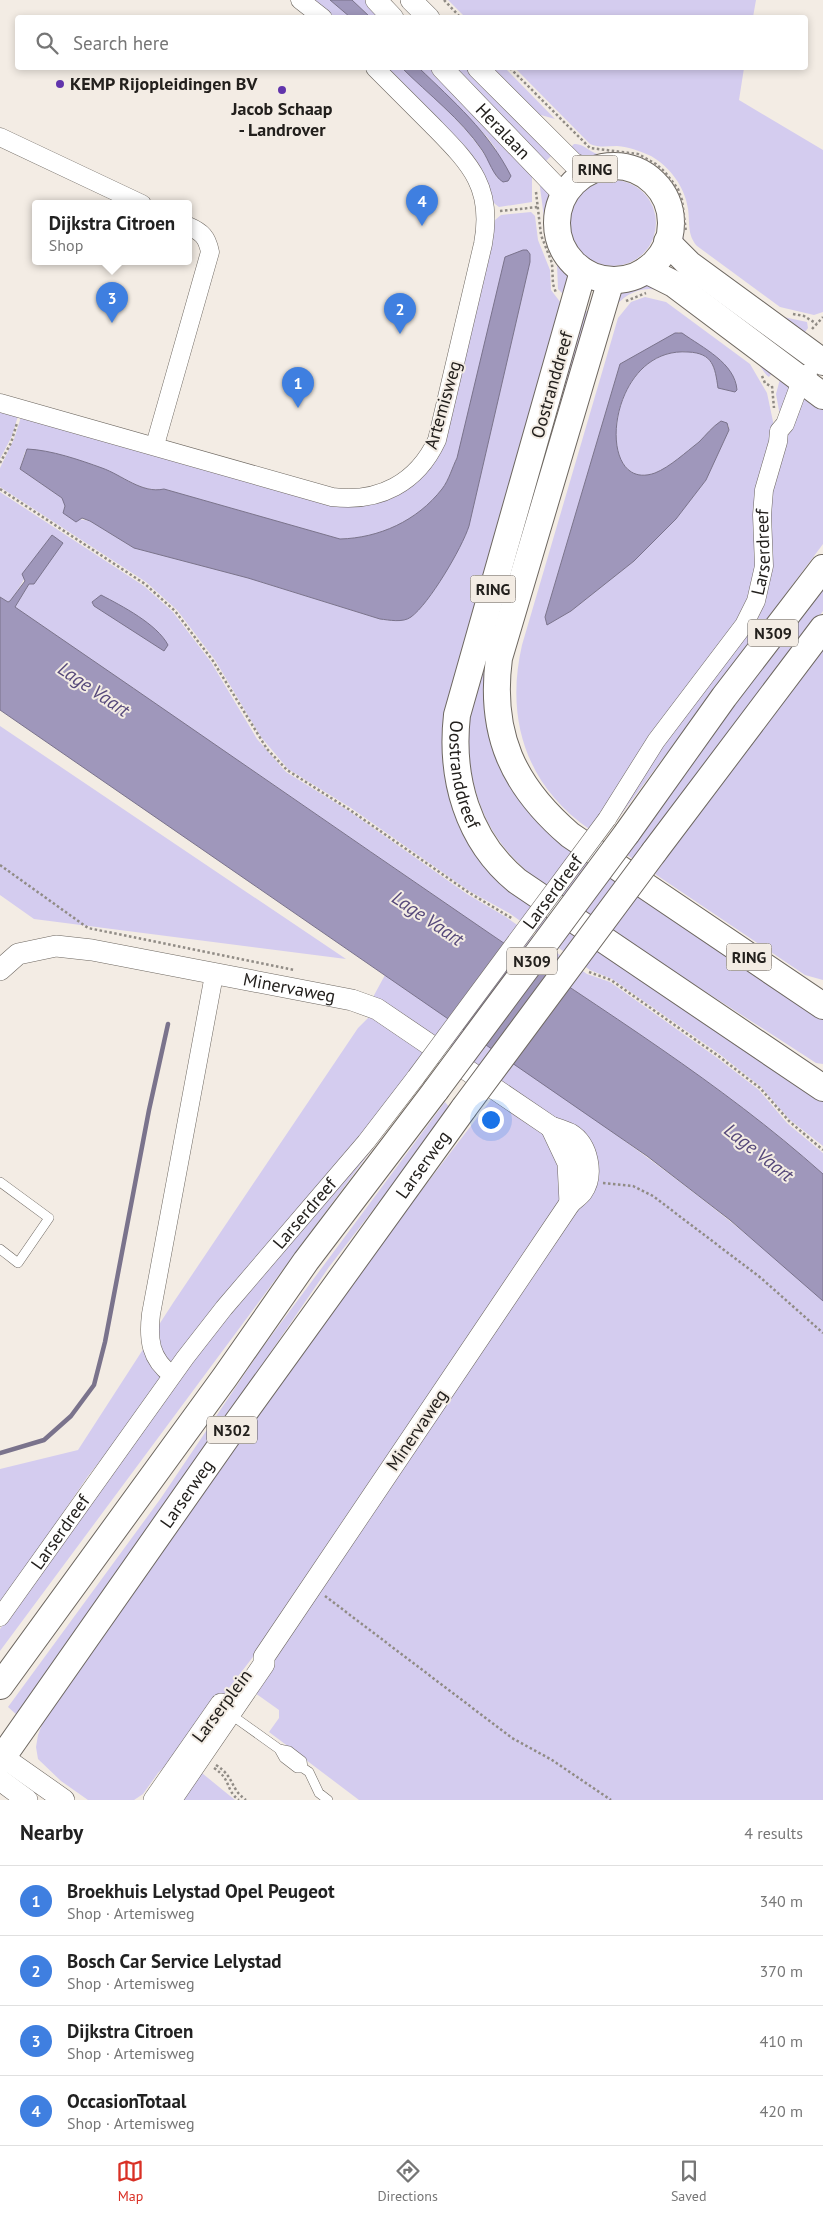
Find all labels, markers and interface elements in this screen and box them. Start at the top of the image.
search box [15,15,808,70]
icon: search [33,29,61,57]
text: Search here [73,31,169,55]
place label: KEMP Rijopleidingen BV [70,72,257,95]
marker: KEMP Rijopleidingen BV [54,78,66,90]
marker: Jacob Schaap - Landrover [276,84,288,96]
place label: Jacob Schaap - Landrover [230,97,333,141]
street label: Heralaan [471,98,536,164]
road number: RING [572,156,618,182]
pin: 4 [406,185,438,226]
popup [32,200,192,265]
text: Dijkstra Citroen [49,211,175,235]
text: Shop [49,235,83,255]
pin: 3 [96,282,128,323]
pin: 2 [384,293,416,334]
street label: Oostranddreef [525,328,578,441]
street label: Artemisweg [419,358,466,452]
pin: 1 [282,367,314,408]
street label: Larserdreef [746,507,775,597]
road number: RING [470,576,516,602]
road number: N309 [748,620,798,646]
water label: Lage Vaart [54,656,135,722]
street label: Oostranddreef [444,720,486,833]
street label: Larserdreef [517,849,588,933]
water label: Lage Vaart [388,885,469,951]
road number: RING [726,944,772,970]
road number: N309 [507,948,557,974]
street label: Minervaweg [241,967,337,1008]
your location [478,1107,504,1133]
water label: Lage Vaart [720,1118,799,1187]
street label: Larserweg [390,1126,455,1203]
street label: Larserdreef [268,1172,342,1254]
street label: Minervaweg [381,1385,452,1475]
road number: N302 [207,1416,257,1444]
street label: Larserweg [155,1455,219,1532]
street label: Larserdreef [26,1489,95,1574]
street label: Larserplein [187,1665,257,1747]
text: Nearby [20,1819,83,1846]
text: 4 results [744,1823,803,1843]
text: Broekhuis Lelystad Opel Peugeot [67,1879,335,1903]
text: 1 [31,1891,41,1911]
text: 340 m [760,1891,803,1911]
text: Shop · Artemisweg [67,1903,195,1923]
text: Bosch Car Service Lelystad [67,1949,282,1973]
text: 2 [31,1961,41,1981]
text: 370 m [760,1961,803,1981]
text: Shop · Artemisweg [67,1973,195,1993]
text: Dijkstra Citroen [67,2019,193,2043]
text: 3 [31,2031,41,2051]
text: 410 m [760,2031,803,2051]
text: Shop · Artemisweg [67,2043,195,2063]
text: OccasionTotaal [67,2089,186,2113]
text: 4 [31,2101,41,2121]
text: 420 m [760,2101,803,2121]
text: Shop · Artemisweg [67,2113,195,2133]
tab: Map [116,2157,144,2205]
tab: Directions [377,2157,438,2205]
tab: Saved [671,2157,707,2205]

